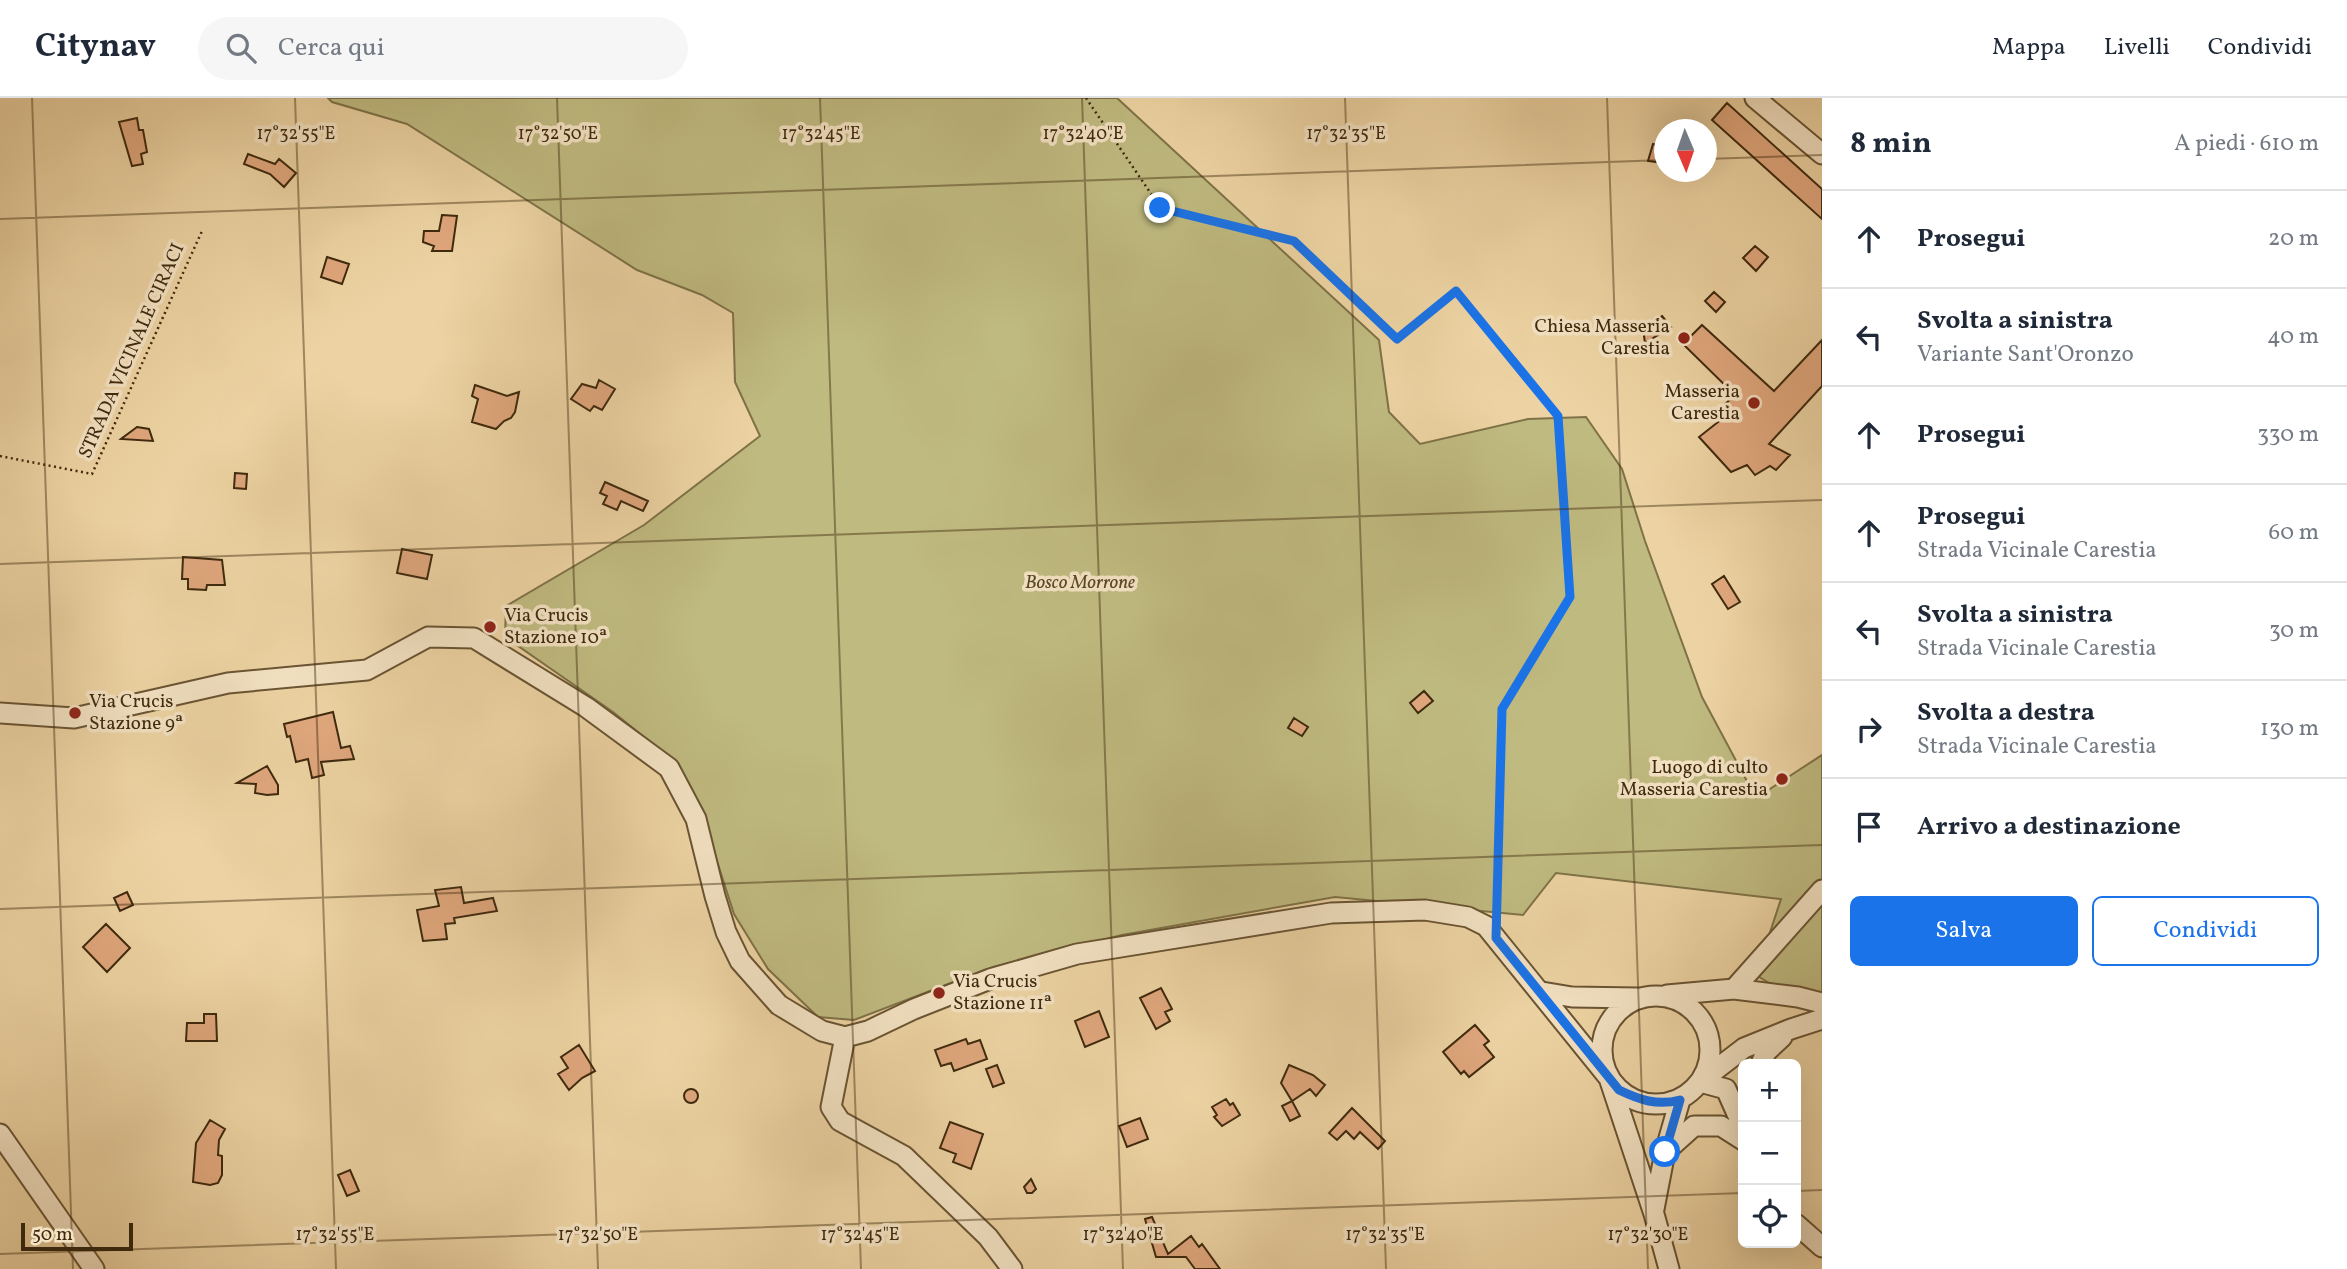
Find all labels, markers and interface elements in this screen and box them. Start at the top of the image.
search box [198,17,688,80]
text: Citynav [35,25,156,71]
icon: search [222,29,260,67]
text: Cerca qui [278,30,385,66]
text: Mappa [1992,31,2066,65]
text: Livelli [2104,31,2170,65]
text: Condividi [2208,31,2312,65]
north arrow [1654,119,1717,182]
text: 17°32'55"E [257,122,336,147]
text: 17°32'50"E [518,122,598,147]
text: 17°32'45"E [782,122,861,147]
text: 17°32'40"E [1043,122,1124,147]
text: 17°32'35"E [1306,122,1386,147]
text: 8 min [1850,123,1932,165]
text: A piedi · 610 m [2174,128,2319,160]
route end [1144,192,1175,223]
icon: ahead [1850,220,1888,258]
text: Prosegui [1917,221,2025,257]
text: 20 m [2268,223,2319,255]
street label: STRADA VICINALE CIRACI [73,239,191,463]
text: Svolta a sinistra [1917,303,2113,339]
place label: Chiesa Masseria Carestia [1535,314,1670,362]
icon: left [1850,318,1888,356]
text: 40 m [2267,321,2319,353]
marker: Chiesa Masseria Carestia [1676,330,1692,346]
text: Variante Sant'Oronzo [1917,339,2134,371]
place label: Masseria Carestia [1664,379,1740,427]
marker: Masseria Carestia [1746,395,1762,411]
icon: ahead [1850,416,1888,454]
text: Prosegui [1917,417,2025,453]
text: 330 m [2257,419,2319,451]
text: Prosegui [1917,499,2025,535]
icon: ahead [1850,514,1888,552]
text: 60 m [2269,517,2319,549]
text: Strada Vicinale Carestia [1917,535,2157,567]
park label: Bosco Morrone [1025,570,1135,596]
text: Svolta a sinistra [1917,597,2113,633]
place label: Via Crucis Stazione 10ª [504,603,607,651]
icon: left [1850,612,1888,650]
text: 30 m [2269,615,2319,647]
marker: Via Crucis Stazione 10ª [482,619,498,635]
text: Strada Vicinale Carestia [1917,633,2157,665]
place label: Via Crucis Stazione 9ª [89,689,183,737]
text: Svolta a destra [1917,695,2095,731]
marker: Via Crucis Stazione 9ª [67,705,83,721]
icon: right [1850,710,1888,748]
text: 130 m [2260,713,2319,745]
text: Strada Vicinale Carestia [1917,731,2157,763]
place label: Luogo di culto Masseria Carestia [1620,755,1768,803]
marker: Luogo di culto Masseria Carestia [1774,771,1790,787]
icon: arrive [1850,808,1888,846]
text: Arrivo a destinazione [1917,809,2181,845]
button: Salva [1850,896,2078,966]
button: Condividi [2092,896,2319,966]
place label: Via Crucis Stazione 11ª [953,969,1052,1017]
marker: Via Crucis Stazione 11ª [931,985,947,1001]
map controls [1738,1059,1801,1248]
button: + [1738,1059,1801,1122]
button: − [1738,1122,1801,1185]
route start [1649,1136,1680,1167]
button: locate [1738,1185,1801,1248]
scale bar [21,1220,133,1252]
text: 50 m [32,1222,73,1248]
text: 17°32'55"E [296,1223,375,1248]
text: 17°32'50"E [558,1223,638,1248]
text: 17°32'45"E [821,1223,900,1248]
text: 17°32'40"E [1083,1223,1164,1248]
text: 17°32'35"E [1345,1223,1425,1248]
text: 17°32'30"E [1608,1223,1689,1248]

